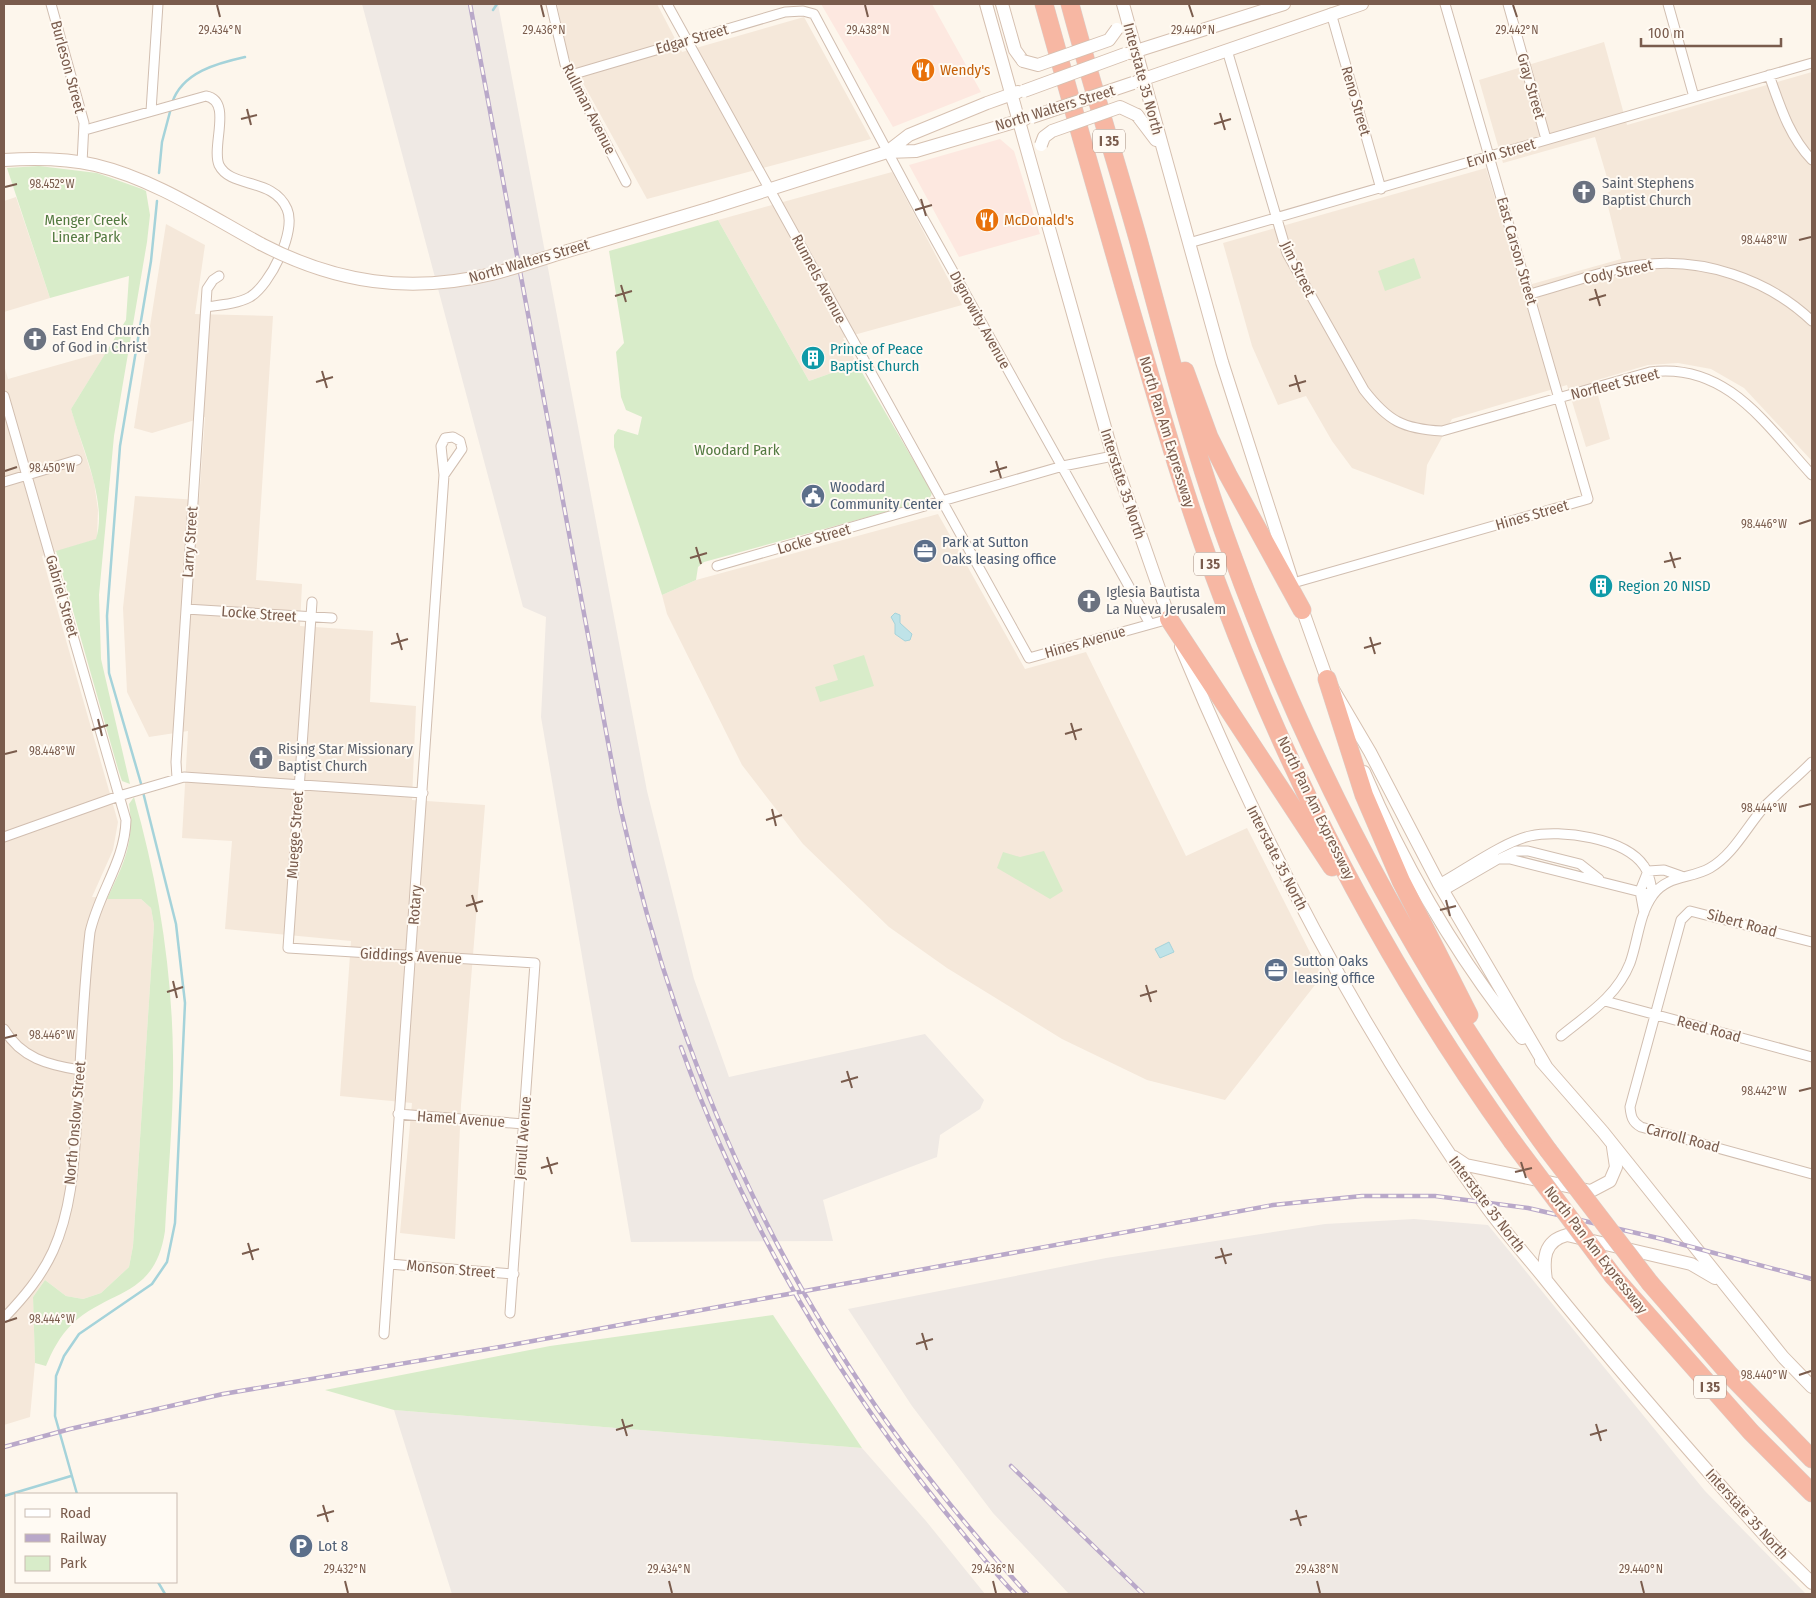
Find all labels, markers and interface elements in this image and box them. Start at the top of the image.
scale bar [1641,15,1781,47]
street label: Burleson Street [47,19,89,115]
street label: Edgar Street [654,20,730,58]
street label: Interstate 35 North [1119,21,1167,137]
text: 29.434°N [199,23,241,37]
text: 29.436°N [523,23,565,37]
text: 29.438°N [846,23,890,37]
text: 29.440°N [1171,23,1215,37]
text: 29.442°N [1496,23,1538,37]
text: 100 m [1648,24,1685,42]
street label: Gray Street [1513,51,1549,121]
restaurant icon: Wendy's [910,57,936,83]
street label: Rullman Avenue [558,61,620,157]
place label: Wendy's [940,61,990,79]
street label: Reno Street [1337,64,1375,138]
street label: North Walters Street [993,81,1117,135]
road number: I 35 [1093,130,1125,152]
street label: Ervin Street [1464,135,1538,171]
place label: Saint Stephens Baptist Church [1602,174,1694,209]
text: 98.452°W [30,177,74,191]
church icon: Saint Stephens Baptist Church [1571,179,1597,205]
street label: East Carson Street [1493,195,1541,307]
restaurant icon: McDonald's [974,207,1000,233]
park label: Menger Creek Linear Park [45,211,127,246]
place label: McDonald's [1004,211,1074,229]
street label: Runnels Avenue [788,231,850,327]
text: 98.448°W [1741,233,1787,247]
street label: North Walters Street [467,235,591,287]
street label: Jim Street [1277,238,1319,300]
street label: Cody Street [1582,256,1654,288]
street label: Dignowity Avenue [946,268,1014,372]
place label: East End Church of God in Christ [52,321,150,356]
church icon: East End Church of God in Christ [22,326,48,352]
place label: Prince of Peace Baptist Church [830,340,923,375]
building icon: Prince of Peace Baptist Church [800,345,826,371]
street label: North Pan Am Expressway [1135,354,1199,510]
street label: Norfleet Street [1569,364,1661,404]
street label: Interstate 35 North [1097,426,1149,542]
park label: Woodard Park [694,441,780,459]
text: 98.450°W [29,461,75,475]
place label: Woodard Community Center [830,478,944,513]
public building icon: Woodard Community Center [800,483,826,509]
street label: Hines Street [1493,496,1571,534]
street label: Larry Street [179,506,201,578]
text: 98.446°W [1741,517,1787,531]
street label: Locke Street [775,520,853,558]
place label: Park at Sutton Oaks leasing office [942,533,1056,568]
office icon: Park at Sutton Oaks leasing office [912,538,938,564]
road number: I 35 [1194,552,1226,576]
street label: Gabriel Street [42,553,82,639]
building icon: Region 20 NISD [1588,573,1614,599]
place label: Region 20 NISD [1618,577,1711,595]
place label: Iglesia Bautista La Nueva Jerusalem [1106,583,1226,618]
church icon: Iglesia Bautista La Nueva Jerusalem [1076,588,1102,614]
street label: Locke Street [221,602,297,626]
street label: Hines Avenue [1043,622,1127,662]
street label: North Pan Am Expressway [1273,733,1359,883]
place label: Rising Star Missionary Baptist Church [278,740,413,775]
text: 98.448°W [29,744,75,758]
church icon: Rising Star Missionary Baptist Church [248,745,274,771]
street label: Muegge Street [283,791,307,879]
text: 98.444°W [1741,801,1787,815]
street label: Interstate 35 North [1243,803,1311,913]
street label: Rotary [405,884,425,926]
street label: Sibert Road [1705,905,1779,941]
street label: Giddings Avenue [360,944,462,968]
place label: Sutton Oaks leasing office [1294,952,1375,987]
office icon: Sutton Oaks leasing office [1263,957,1289,983]
street label: Reed Road [1675,1012,1743,1046]
text: 98.446°W [29,1028,75,1042]
street label: North Onslow Street [61,1060,89,1186]
text: 98.442°W [1741,1084,1787,1098]
street label: Jenull Avenue [511,1096,535,1180]
street label: Hamel Avenue [417,1107,505,1131]
street label: Carroll Road [1644,1120,1722,1156]
street label: Interstate 35 North [1445,1153,1529,1255]
street label: North Pan Am Expressway [1541,1183,1652,1318]
street label: Monson Street [406,1256,496,1282]
text: 98.444°W [29,1312,75,1326]
text: 98.440°W [1741,1368,1787,1382]
road number: I 35 [1694,1375,1726,1398]
street label: Interstate 35 North [1702,1465,1792,1563]
legend [15,1493,178,1583]
text: Road [60,1504,91,1522]
text: Railway [60,1529,107,1547]
parking icon: Lot 8 [288,1533,314,1559]
place label: Lot 8 [318,1537,348,1555]
text: Park [60,1554,87,1572]
text: 29.432°N [324,1562,366,1576]
text: 29.434°N [648,1562,690,1576]
text: 29.436°N [972,1562,1014,1576]
text: 29.438°N [1295,1562,1339,1576]
text: 29.440°N [1619,1562,1663,1576]

